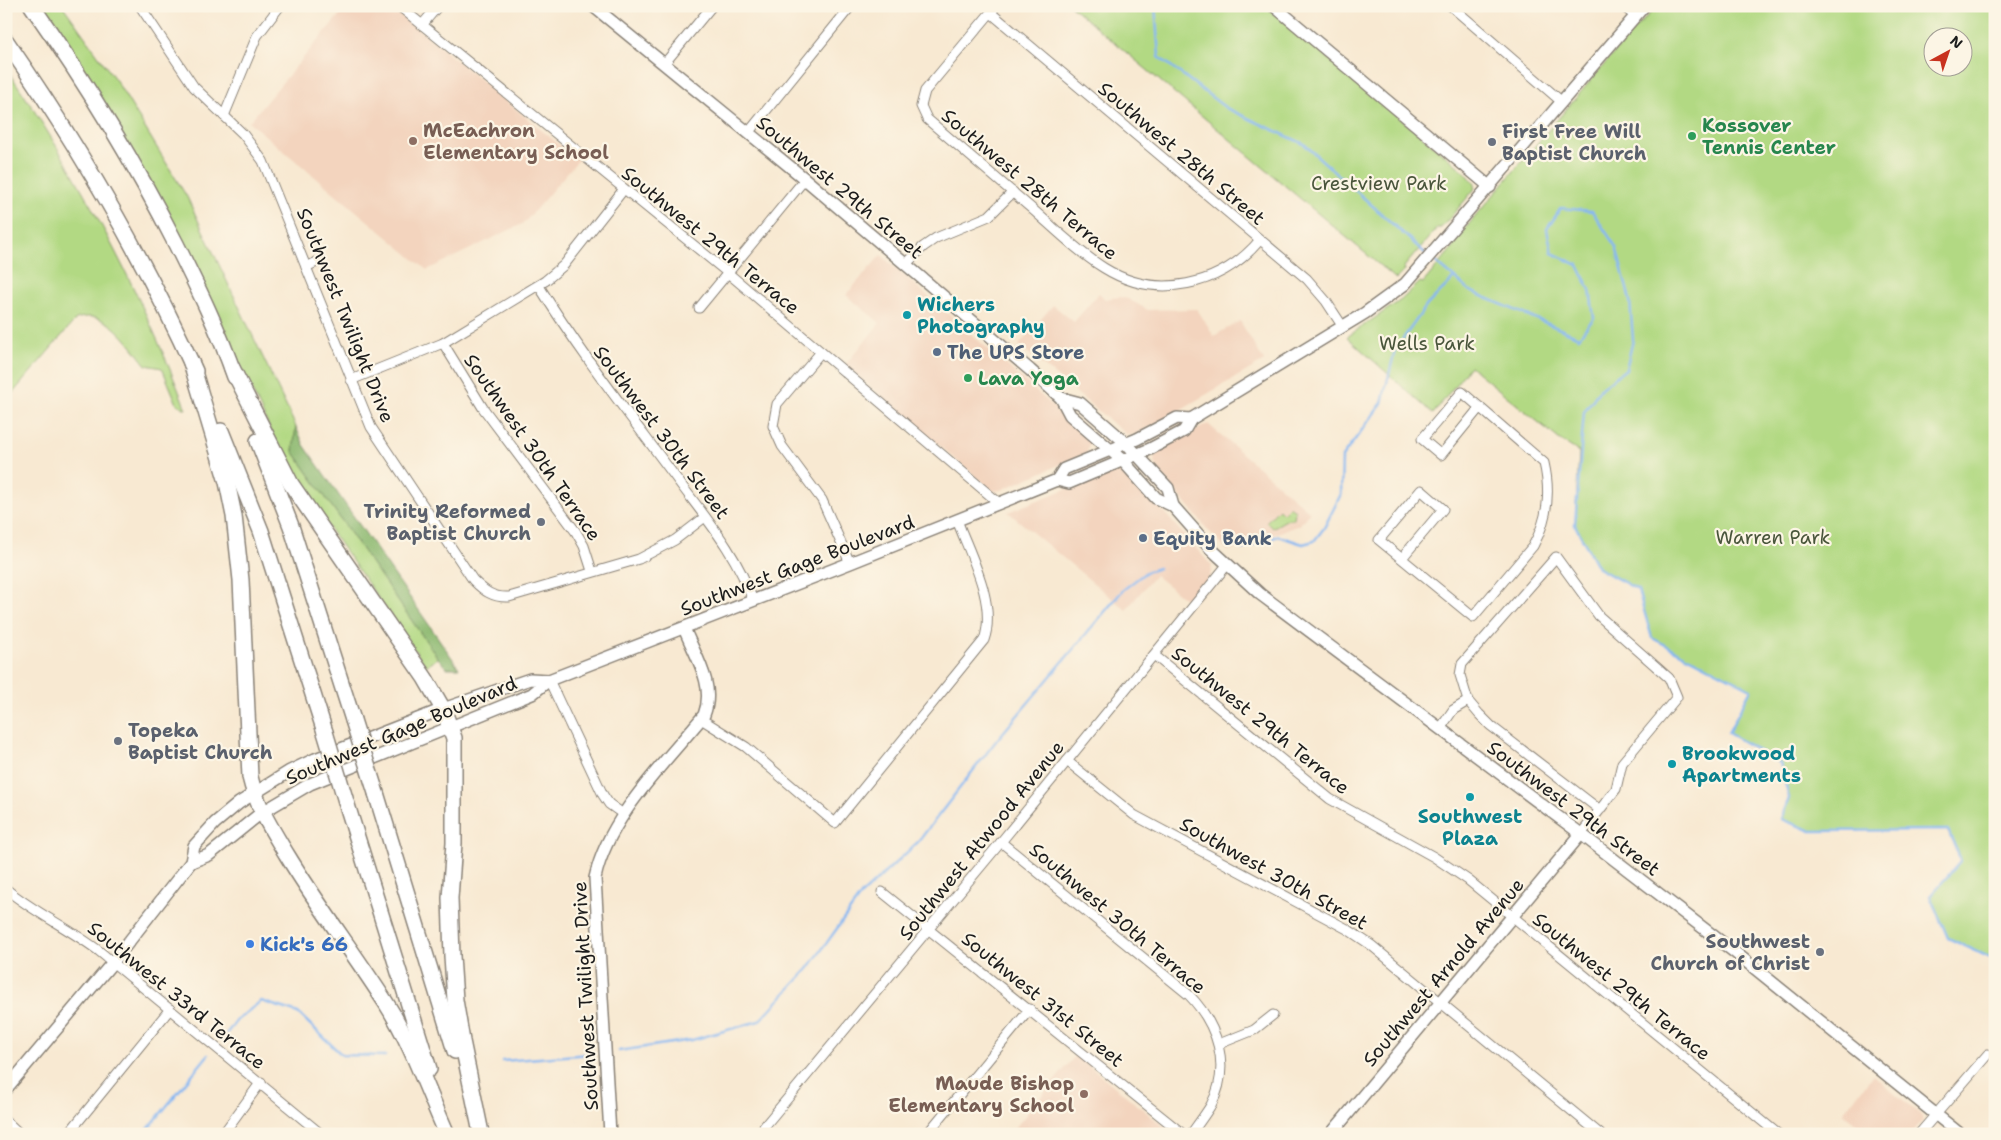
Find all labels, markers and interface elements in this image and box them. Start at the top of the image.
north arrow [1924,28,1974,78]
text: N [1946,32,1966,53]
street label: Southwest 28th Street [1093,76,1270,231]
street label: Southwest 28th Terrace [936,103,1123,265]
street label: Southwest 29th Street [751,110,928,265]
place label: Kossover Tennis Center [1702,113,1836,160]
place label: McEachron Elementary School [423,118,609,165]
place label: First Free Will Baptist Church [1502,119,1647,166]
marker: Kossover Tennis Center [1686,130,1698,142]
marker: McEachron Elementary School [407,135,419,147]
marker: First Free Will Baptist Church [1486,136,1498,148]
street label: Southwest 29th Terrace [617,161,805,320]
park label: Crestview Park [1311,171,1447,196]
street label: Southwest Twilight Drive [291,204,400,426]
place label: Wichers Photography [917,292,1045,339]
marker: Wichers Photography [901,309,913,321]
park label: Wells Park [1379,331,1475,356]
street label: Southwest 30th Street [588,340,735,524]
place label: The UPS Store [947,340,1084,365]
marker: The UPS Store [931,346,943,358]
street label: Southwest 30th Terrace [458,349,607,546]
place label: Lava Yoga [978,366,1079,391]
marker: Lava Yoga [962,372,974,384]
place label: Trinity Reformed Baptist Church [364,499,531,546]
street label: Southwest Gage Boulevard [677,509,918,622]
marker: Trinity Reformed Baptist Church [535,516,547,528]
park label: Warren Park [1716,525,1830,550]
place label: Equity Bank [1153,526,1272,551]
marker: Equity Bank [1137,532,1149,544]
street label: Southwest 29th Terrace [1167,641,1355,800]
street label: Southwest Gage Boulevard [282,670,521,791]
place label: Topeka Baptist Church [128,718,273,765]
marker: Topeka Baptist Church [112,735,124,747]
street label: Southwest Atwood Avenue [893,735,1070,945]
street label: Southwest 29th Street [1482,735,1665,882]
place label: Brookwood Apartments [1682,741,1801,788]
marker: Brookwood Apartments [1666,758,1678,770]
marker: Southwest Plaza [1464,791,1476,803]
place label: Southwest Plaza [1418,804,1522,851]
street label: Southwest 30th Street [1175,811,1372,936]
street label: Southwest 30th Terrace [1024,837,1211,1000]
street label: Southwest Arnold Avenue [1357,873,1530,1072]
street label: Southwest Twilight Drive [567,881,604,1111]
street label: Southwest 29th Terrace [1528,907,1716,1066]
street label: Southwest 33rd Terrace [83,916,271,1075]
street label: Southwest 31st Street [956,926,1129,1073]
place label: Southwest Church of Christ [1650,929,1810,976]
place label: Kick's 66 [260,932,348,957]
marker: Kick's 66 [244,938,256,950]
marker: Southwest Church of Christ [1814,946,1826,958]
place label: Maude Bishop Elementary School [888,1071,1074,1118]
marker: Maude Bishop Elementary School [1078,1088,1090,1100]

